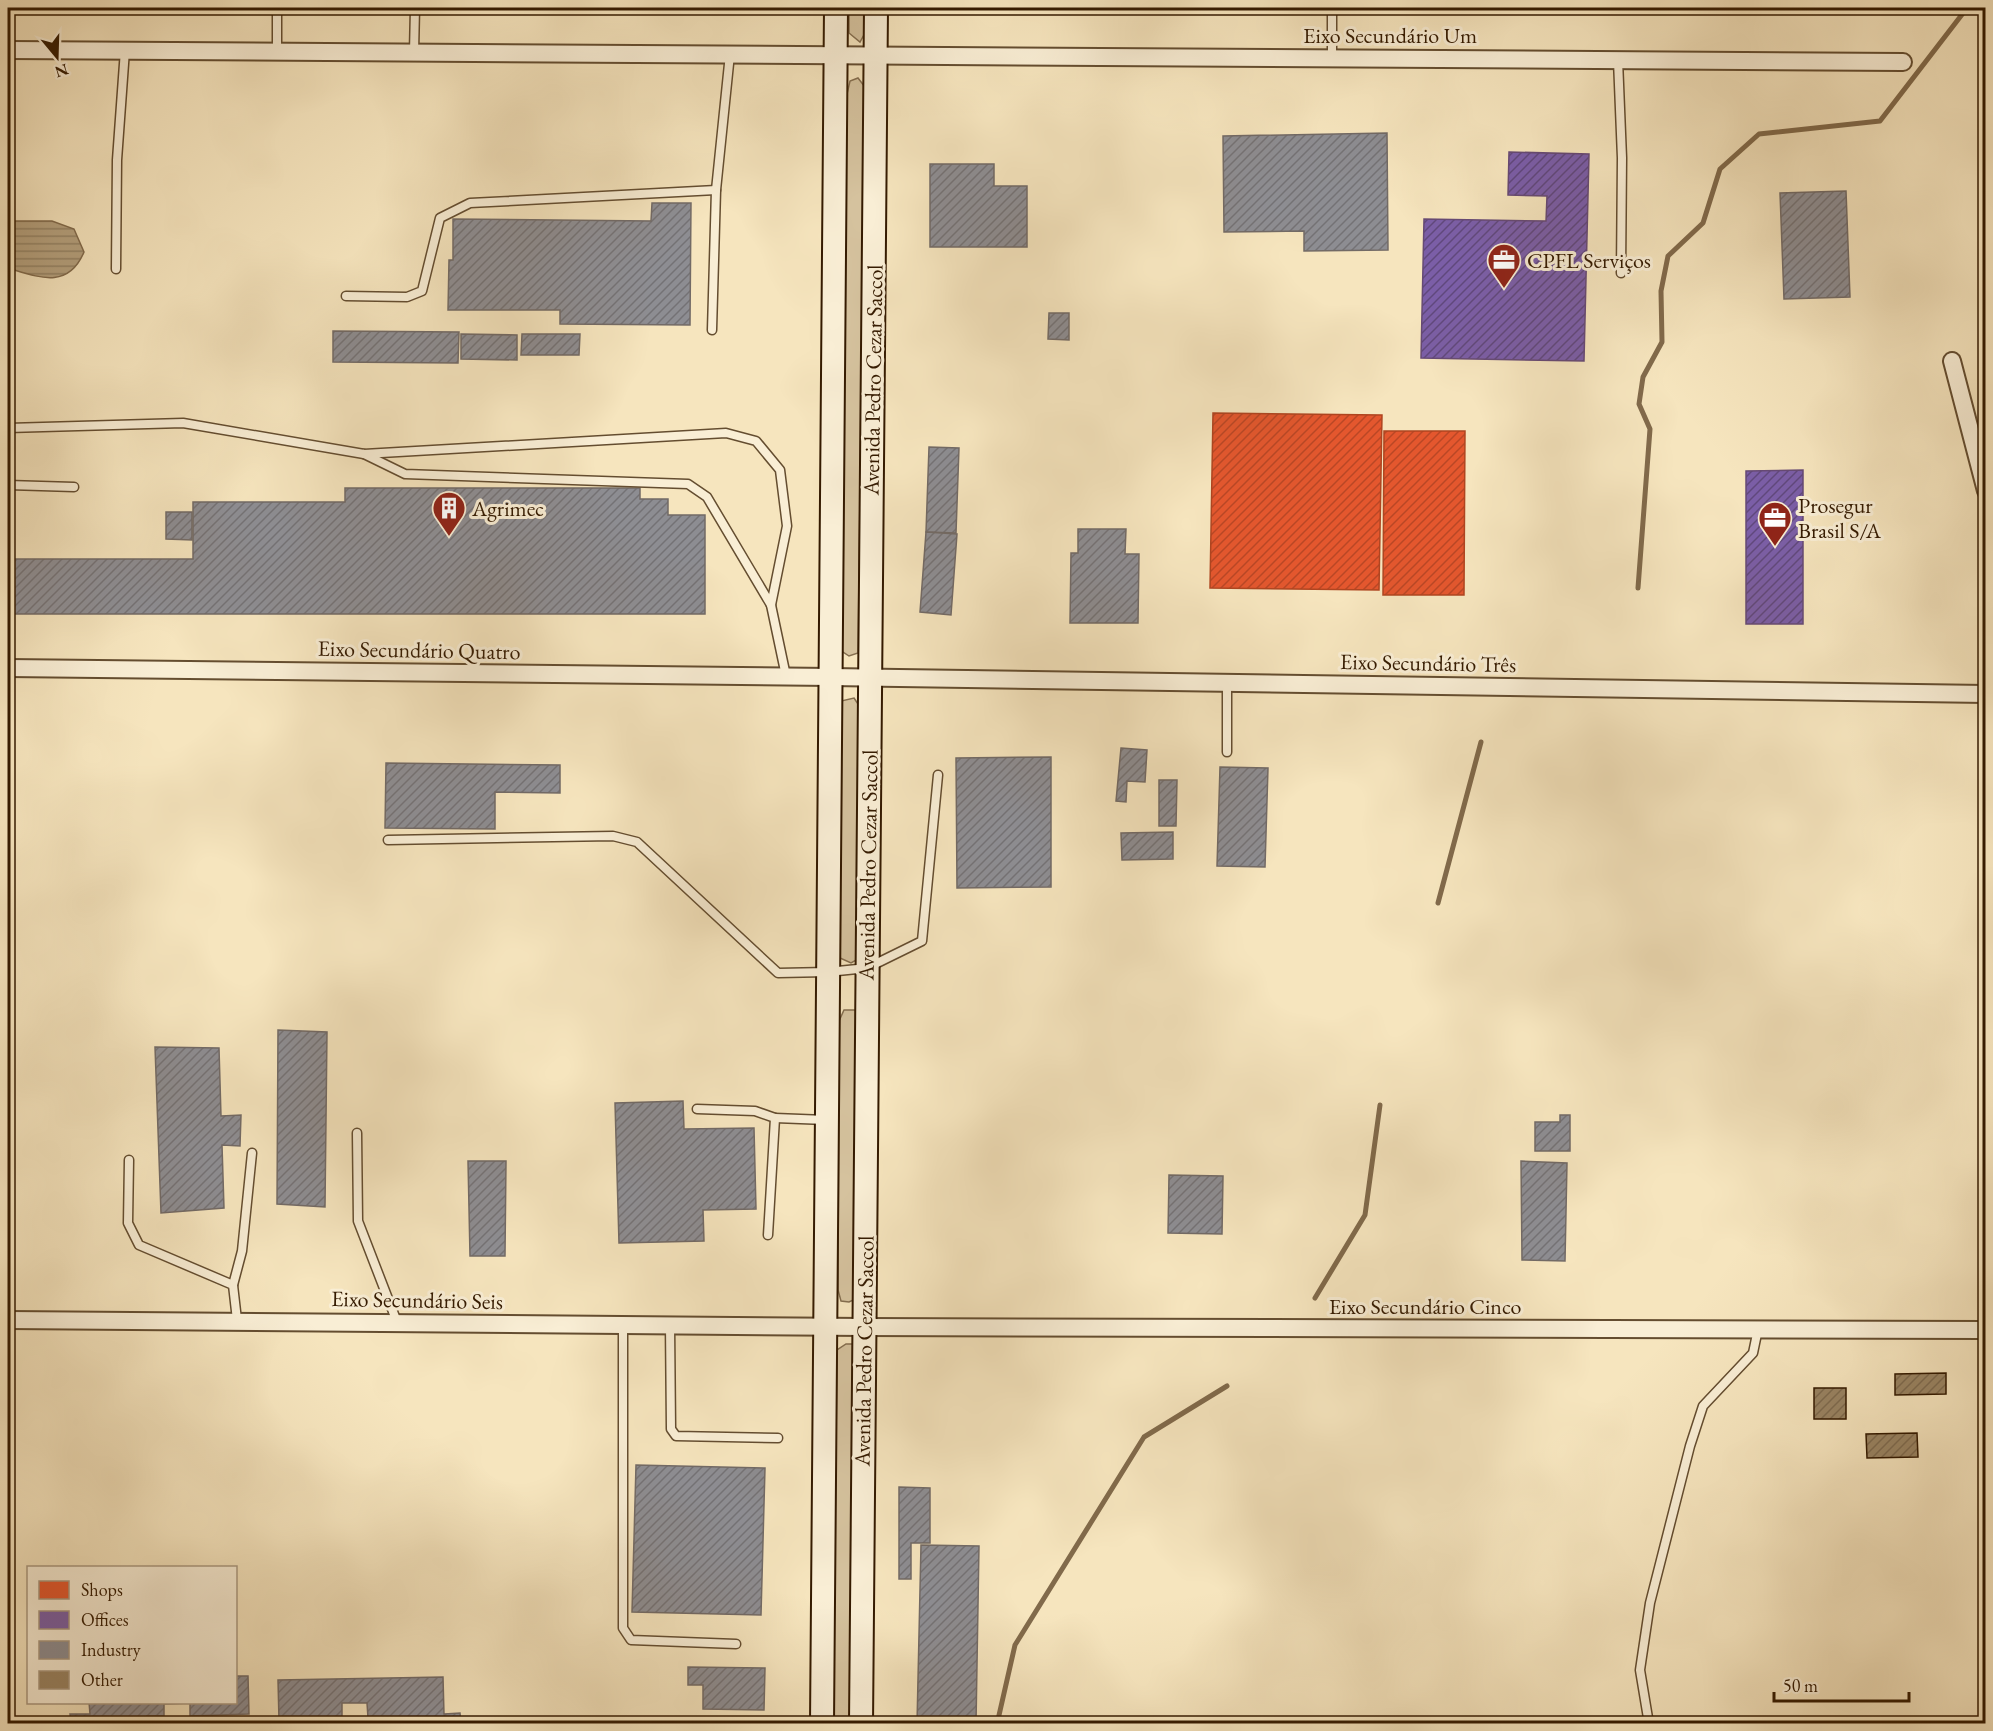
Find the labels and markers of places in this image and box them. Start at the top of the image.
office icon: CPFL Serviços [1486,242,1522,289]
place label: CPFL Serviços [1527,246,1651,275]
building icon: Agrimec [431,490,467,537]
place label: Prosegur Brasil S/A [1798,491,1882,545]
place label: Agrimec [471,494,544,523]
office icon: Prosegur Brasil S/A [1757,500,1793,547]

